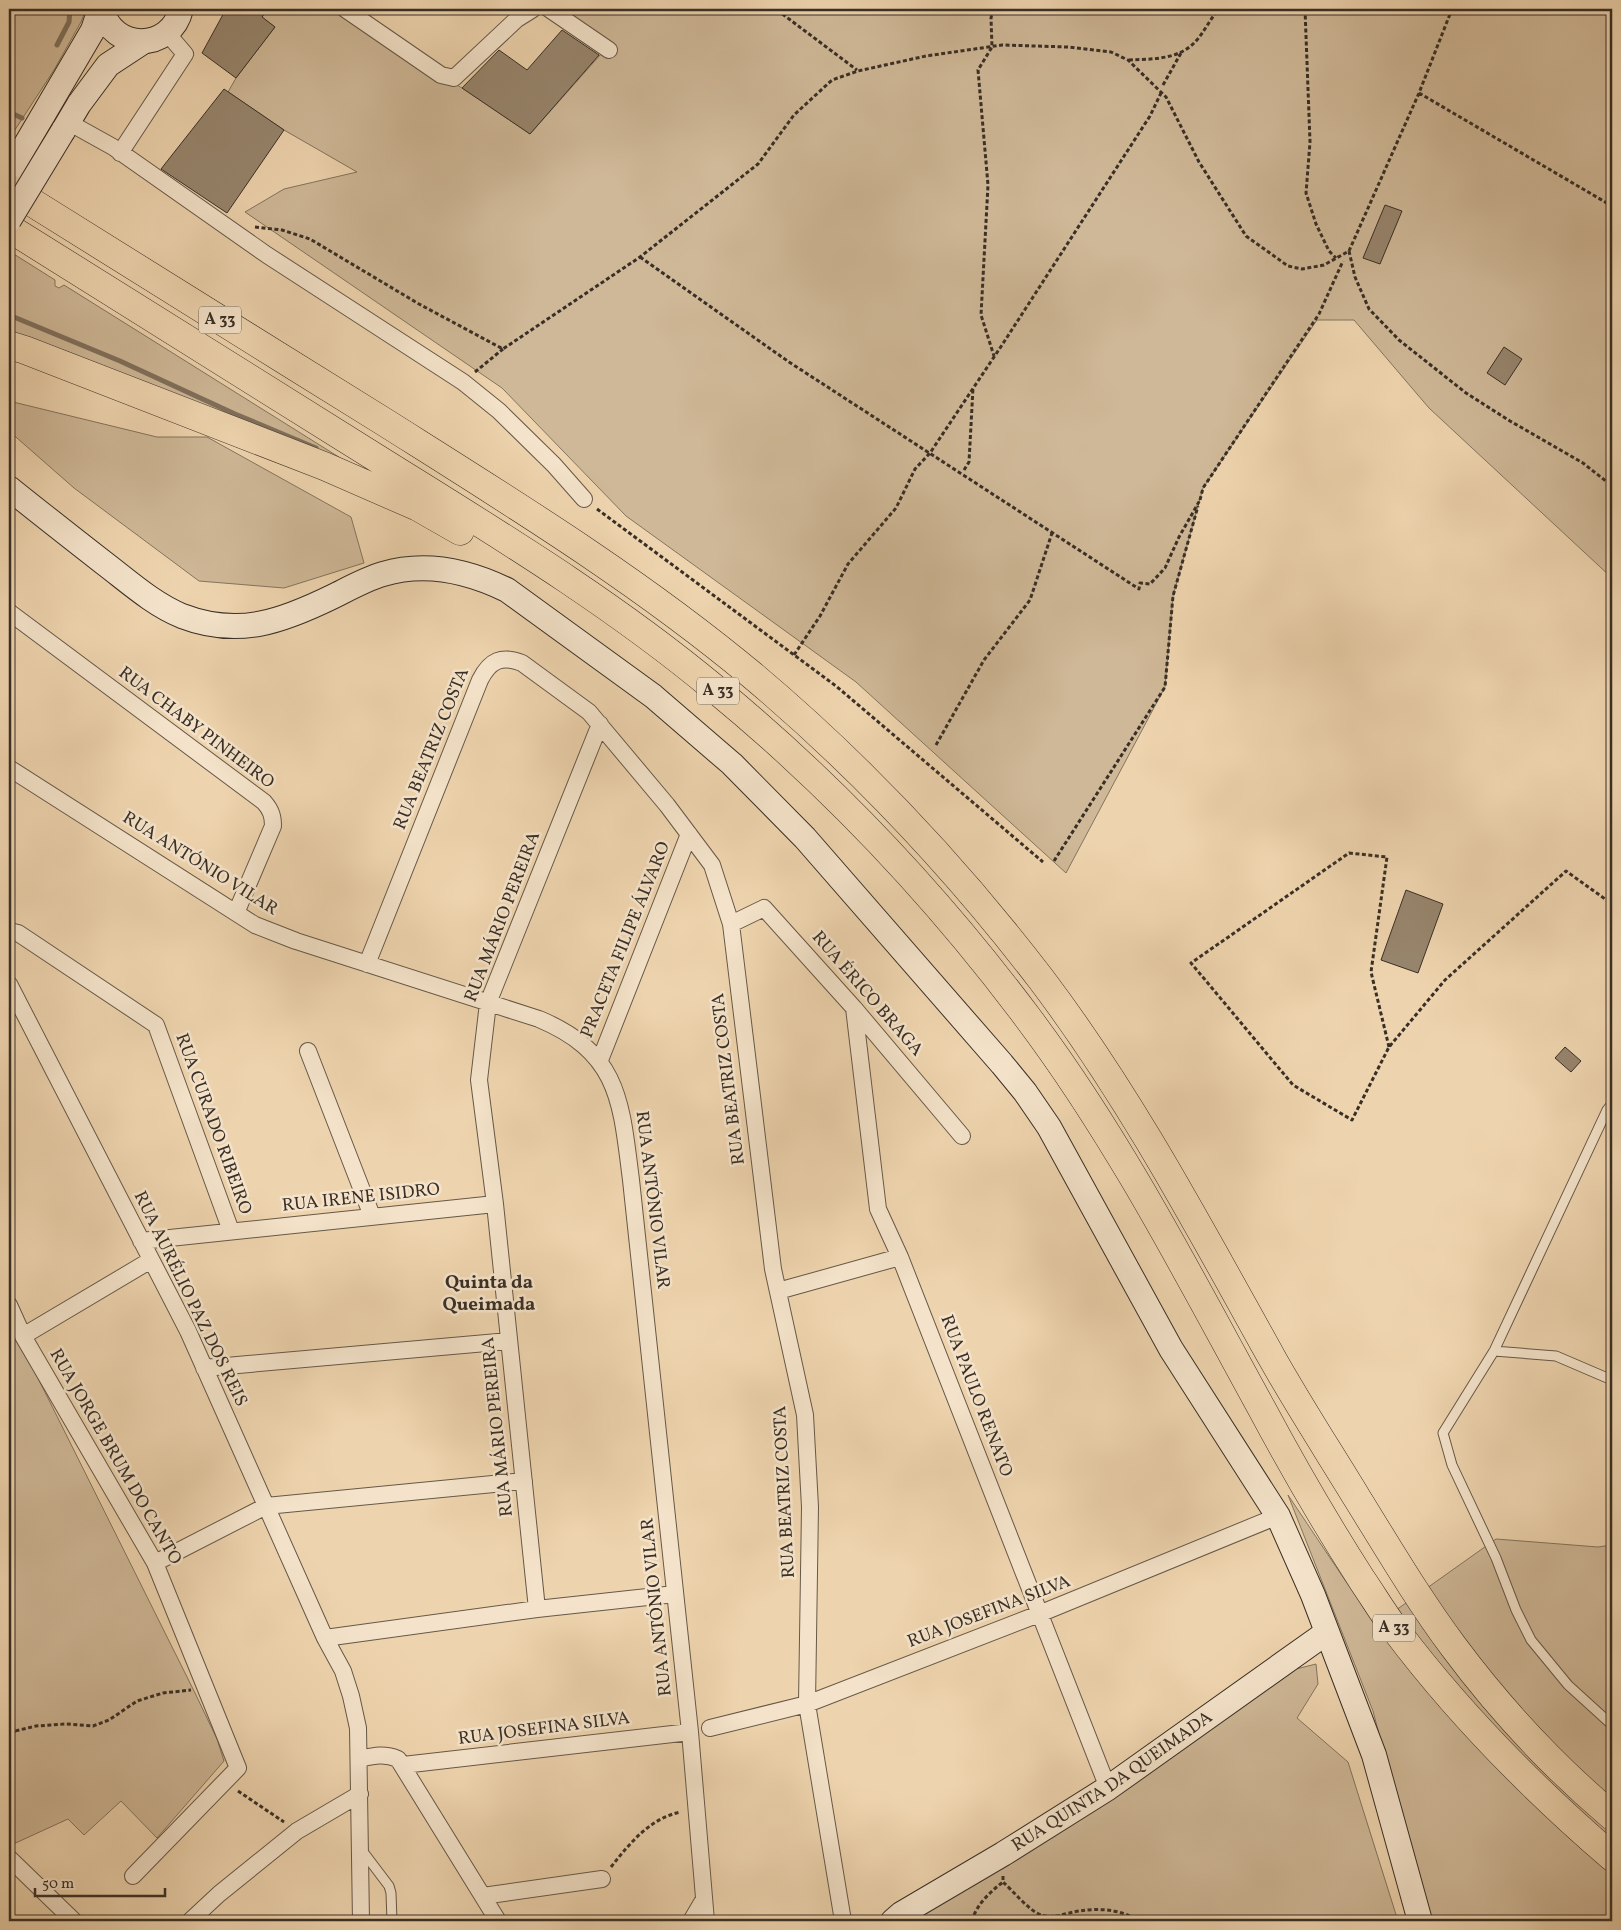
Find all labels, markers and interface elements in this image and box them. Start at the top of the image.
road number: A 33 [199,306,241,334]
street label: RUA CHABY PINHEIRO [113,661,279,795]
street label: RUA BEATRIZ COSTA [388,664,476,834]
road number: A 33 [697,678,739,704]
street label: RUA ANTÓNIO VILAR [117,806,283,922]
street label: RUA MÁRIO PEREIRA [459,828,547,1006]
street label: PRACETA FILIPE ÁLVARO [575,838,677,1042]
street label: RUA ÉRICO BRAGA [805,926,929,1062]
street label: RUA BEATRIZ COSTA [706,991,752,1166]
street label: RUA CURADO RIBEIRO [169,1030,257,1218]
street label: RUA ANTÓNIO VILAR [629,1109,675,1291]
street label: RUA IRENE ISIDRO [281,1177,441,1219]
street label: RUA AURÉLIO PAZ DOS REIS [127,1187,253,1411]
district label: Quinta da Queimada [443,1270,535,1318]
street label: RUA PAULO RENATO [934,1311,1018,1481]
street label: RUA MÁRIO PEREIRA [476,1336,520,1518]
street label: RUA JORGE BRUM DO CANTO [43,1344,187,1570]
street label: RUA BEATRIZ COSTA [768,1405,802,1579]
street label: RUA ANTÓNIO VILAR [635,1517,679,1697]
street label: RUA JOSEFINA SILVA [904,1569,1075,1655]
road number: A 33 [1373,1615,1415,1642]
street label: RUA QUINTA DA QUEIMADA [1007,1705,1218,1858]
street label: RUA JOSEFINA SILVA [457,1706,632,1752]
scale bar [35,1865,165,1897]
text: 50 m [42,1874,74,1895]

